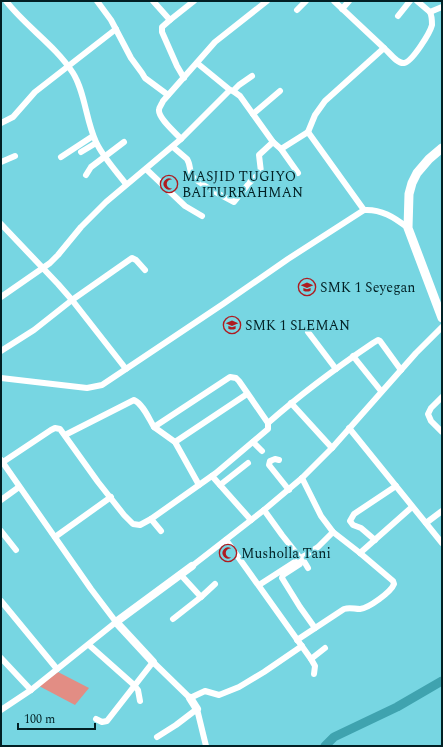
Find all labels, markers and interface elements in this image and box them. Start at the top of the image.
place label: MASJID TUGIYO BAITURRAHMAN [182,166,303,203]
mosque icon: MASJID TUGIYO BAITURRAHMAN [159,174,179,194]
school or university icon: SMK 1 Seyegan [297,277,317,297]
place label: SMK 1 Seyegan [320,277,415,298]
school or university icon: SMK 1 SLEMAN [222,315,242,335]
place label: SMK 1 SLEMAN [245,315,350,336]
mosque icon: Musholla Tani [218,543,238,563]
place label: Musholla Tani [241,543,331,564]
scale bar [18,705,95,731]
text: 100 m [24,710,55,729]

